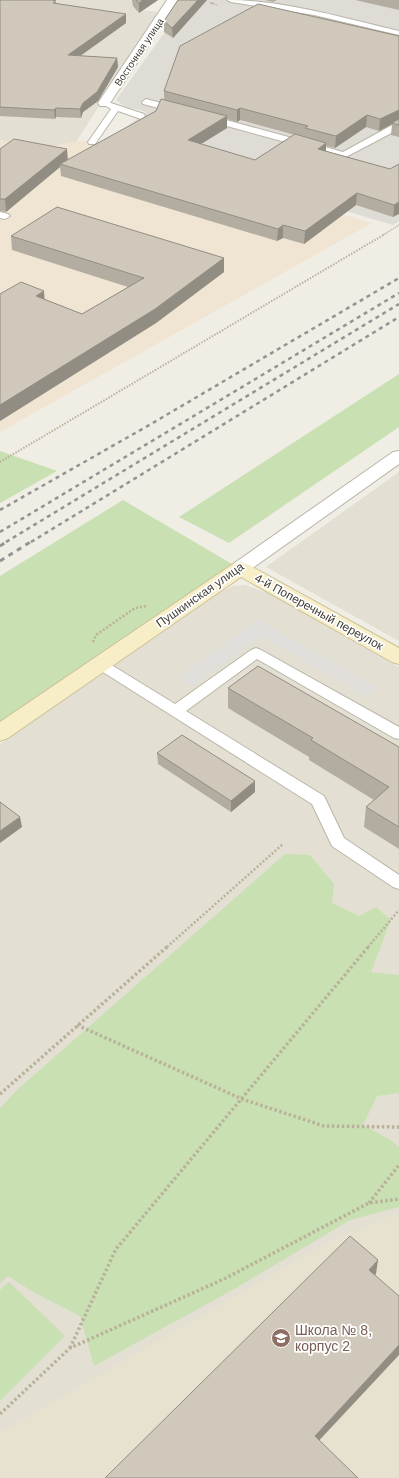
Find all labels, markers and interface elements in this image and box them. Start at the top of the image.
street label: Восточная улица [112,16,166,88]
street label: Пушкинская улица [153,559,247,631]
street label: 4-й Поперечный переулок [252,571,386,654]
place label: Школа № 8, корпус 2 [295,1322,372,1354]
school or university icon: Школа № 8, корпус 2 [270,1327,292,1349]

